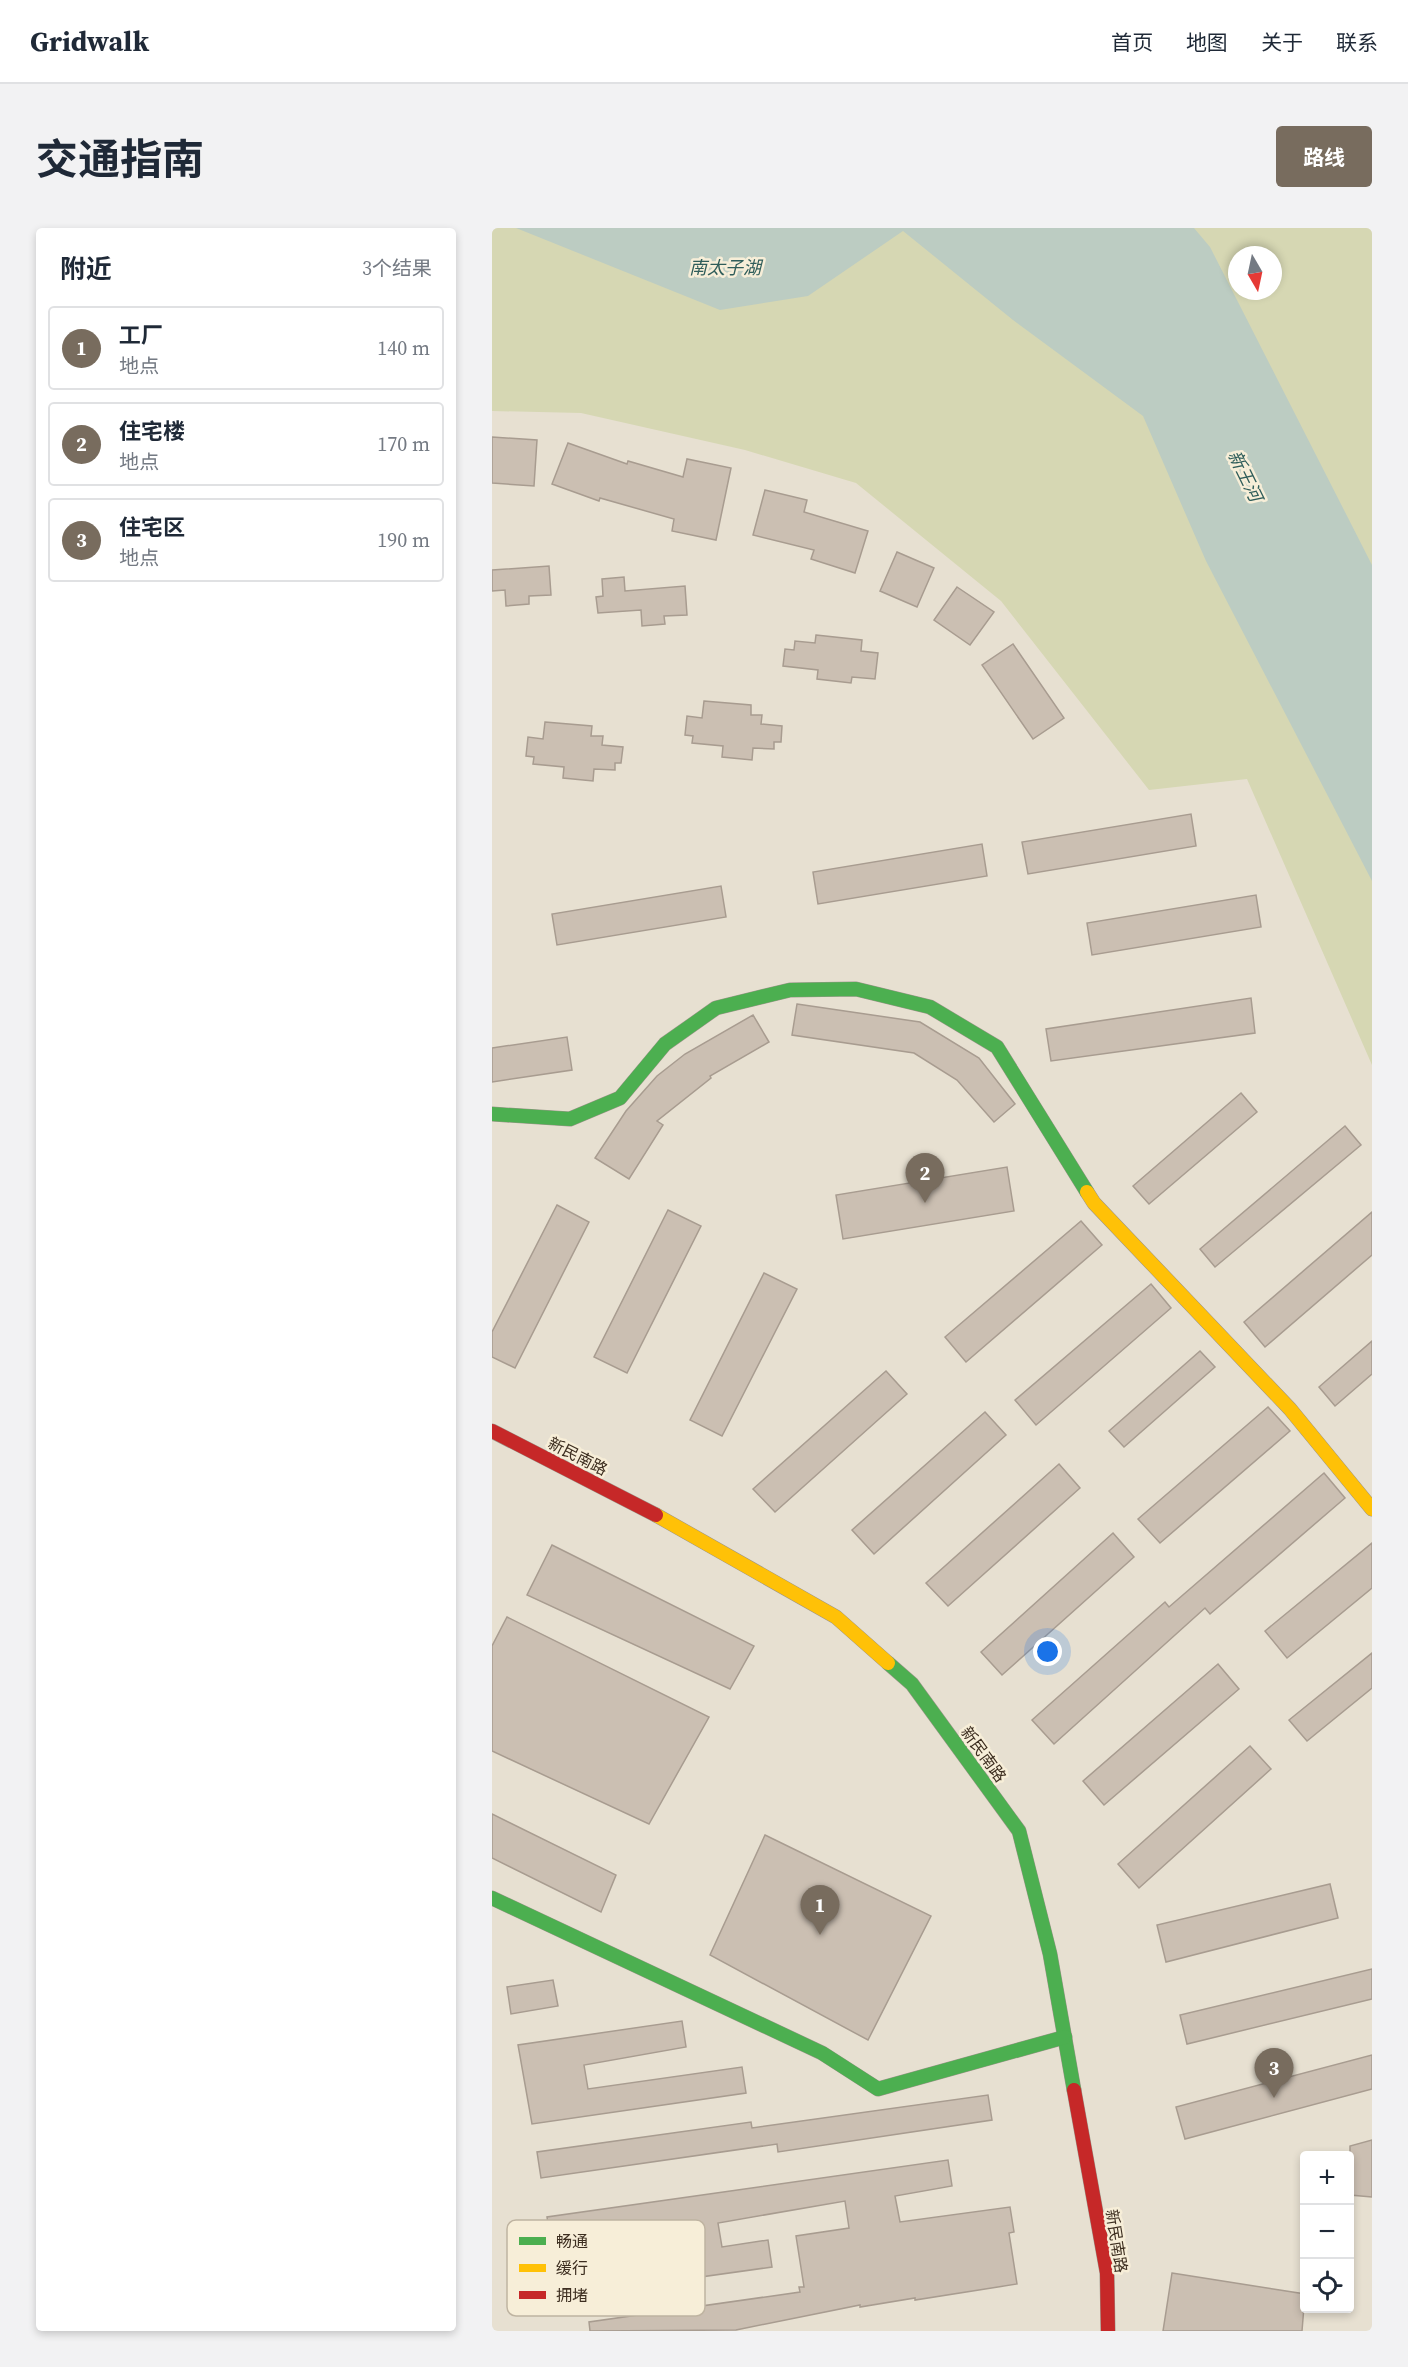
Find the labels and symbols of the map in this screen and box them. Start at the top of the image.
north arrow [1228,246,1282,300]
water label: 南太子湖 [689,255,764,280]
water label: 新王河 [1222,446,1270,508]
pin: 2 [906,1154,944,1203]
street label: 新民南路 [544,1432,612,1480]
your location [1033,1637,1062,1666]
street label: 新民南路 [956,1722,1012,1786]
pin: 1 [800,1886,840,1935]
pin: 3 [1254,2048,1294,2098]
street label: 新民南路 [1101,2208,1133,2274]
legend [507,2220,705,2316]
text: 畅通 [556,2230,588,2252]
text: 缓行 [556,2257,588,2279]
text: 拥堵 [556,2284,588,2306]

